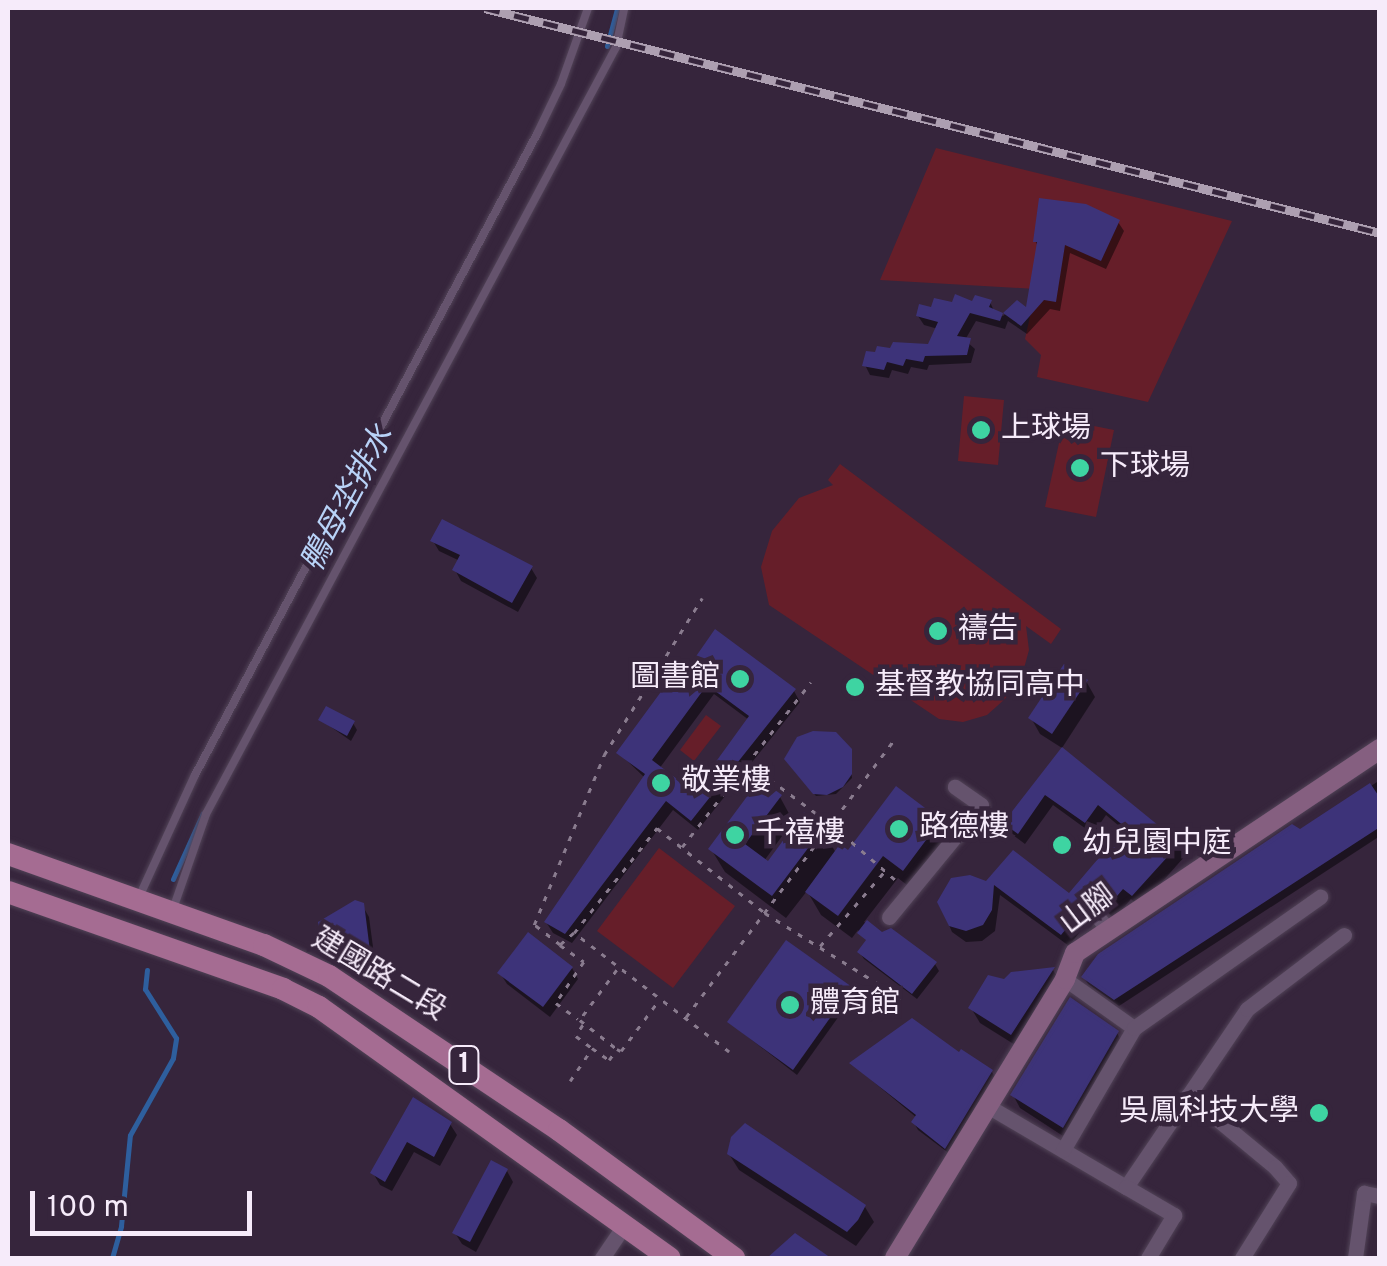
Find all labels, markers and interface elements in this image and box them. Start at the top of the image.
place label: 上球場 [1001,412,1091,448]
marker: 上球場 [970,419,992,441]
water label: 鴨母坔排水 [294,420,404,580]
place label: 下球場 [1100,450,1190,486]
marker: 下球場 [1069,457,1091,479]
place label: 禱告 [958,613,1018,649]
marker: 禱告 [927,620,949,642]
place label: 圖書館 [630,661,720,697]
marker: 圖書館 [729,668,751,690]
place label: 基督教協同高中 [875,669,1085,705]
marker: 基督教協同高中 [844,676,866,698]
place label: 敬業樓 [681,765,771,801]
marker: 敬業樓 [650,772,672,794]
place label: 路德樓 [919,811,1009,847]
place label: 千禧樓 [755,817,845,853]
marker: 路德樓 [888,818,910,840]
marker: 千禧樓 [724,824,746,846]
place label: 幼兒園中庭 [1082,827,1232,863]
marker: 幼兒園中庭 [1051,834,1073,856]
street label: 山腳 [1054,879,1124,943]
street label: 建國路二段 [304,922,452,1030]
place label: 體育館 [810,987,900,1023]
marker: 體育館 [779,994,801,1016]
road number: 1 [446,1042,482,1088]
place label: 吳鳳科技大學 [1119,1095,1299,1131]
marker: 吳鳳科技大學 [1308,1102,1330,1124]
scale bar [35,1171,258,1233]
text: 100 m [47,1190,129,1227]

